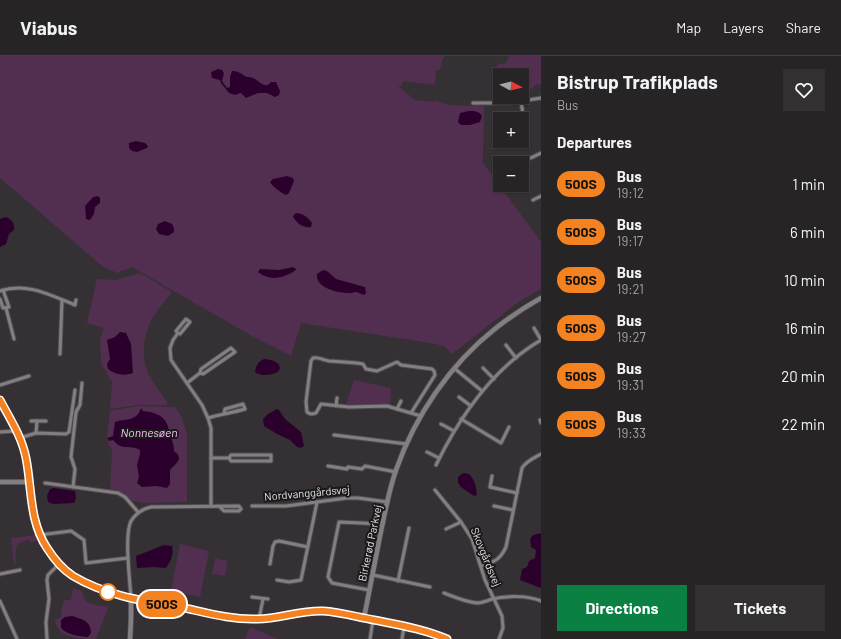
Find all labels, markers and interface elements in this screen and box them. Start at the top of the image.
text: Viabus [20,16,77,39]
text: Map [676,19,701,36]
text: Layers [723,19,764,36]
text: Share [786,19,821,36]
north arrow [493,68,529,104]
map controls [493,68,529,192]
button: heart [783,69,825,111]
text: Bistrup Trafikplads [557,70,718,93]
text: Bus [557,97,578,113]
button: + [493,112,529,148]
text: Departures [557,133,632,151]
button: − [493,156,529,192]
text: Bus [617,167,642,185]
text: 500S [565,175,597,192]
text: 1 min [792,175,825,193]
text: 19:12 [617,185,644,201]
text: Bus [617,215,642,233]
text: 500S [565,223,597,240]
text: 6 min [790,223,825,241]
text: 19:17 [617,233,643,249]
text: Bus [617,263,642,281]
text: 500S [565,271,597,288]
text: 10 min [784,271,825,289]
text: 19:21 [617,281,644,297]
text: Bus [617,311,642,329]
text: 500S [565,319,597,336]
text: 16 min [785,319,825,337]
text: 19:27 [617,329,646,345]
text: Bus [617,359,642,377]
text: 500S [565,367,597,384]
text: 20 min [781,367,825,385]
text: 19:31 [617,377,644,393]
text: Bus [617,407,642,425]
text: 500S [565,415,597,432]
text: 22 min [782,415,825,433]
water label: Nonnesøen [120,425,178,439]
text: 19:33 [617,425,646,441]
street label: Nordvanggårdsvej [264,482,350,503]
street label: Birkerød Parkvej [355,503,384,582]
street label: Skovgårdsvej [469,525,504,588]
unlabelled marker [99,583,117,601]
button: Directions [557,585,687,631]
button: Tickets [695,585,825,631]
line badge: 500S [134,591,190,617]
text: 500S [146,595,178,612]

